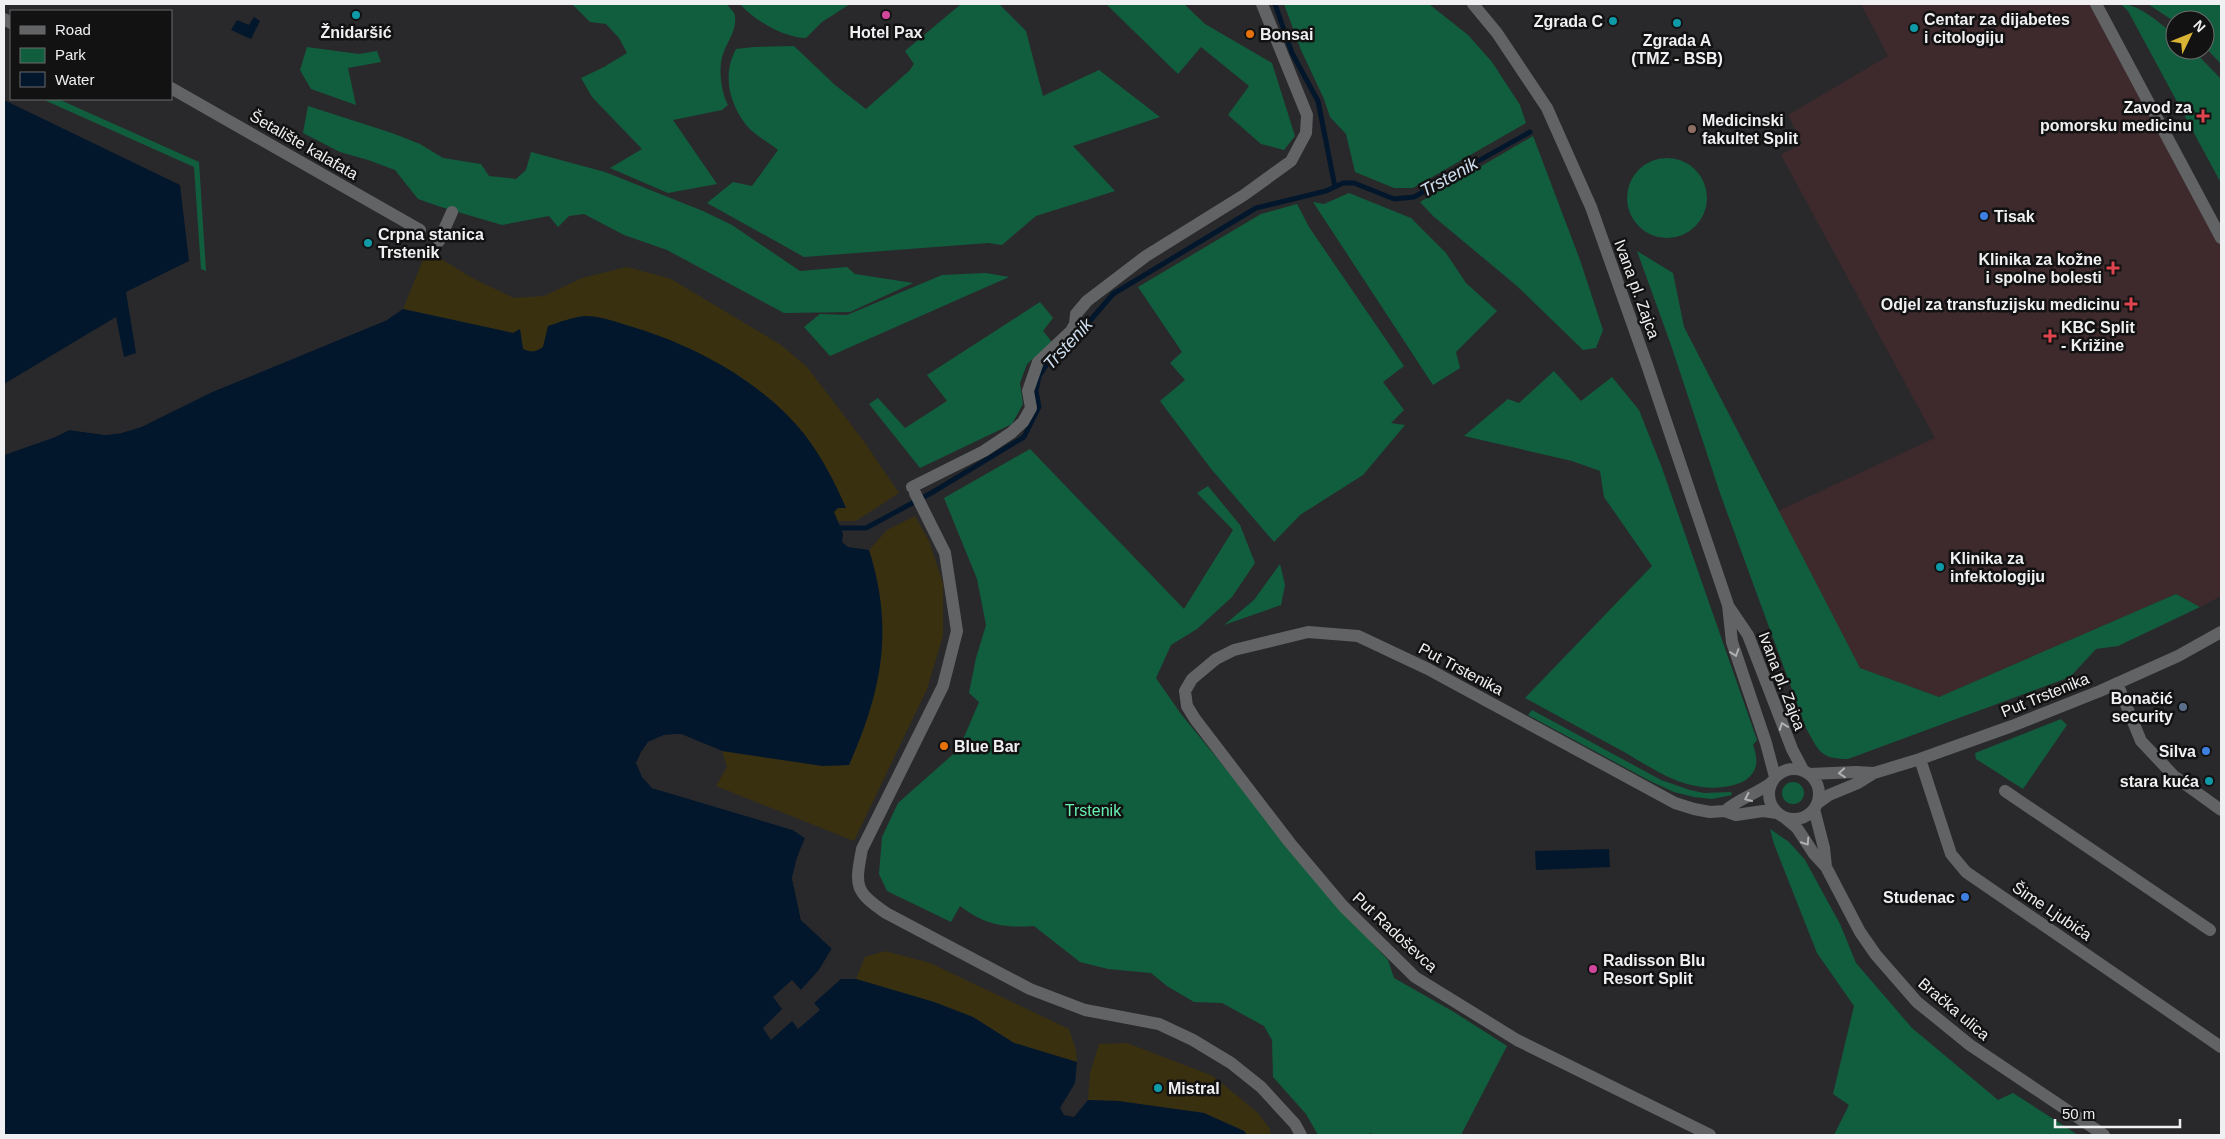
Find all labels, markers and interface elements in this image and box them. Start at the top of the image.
marker: Žnidaršić [350,9,362,21]
marker: Hotel Pax [880,9,892,21]
legend [10,10,172,100]
north arrow [2165,10,2215,60]
place label: Centar za dijabetes i citologiju [1924,11,2070,46]
place label: Zgrada C [1534,13,1603,30]
marker: Zgrada C [1607,15,1619,27]
marker: Zgrada A (TMZ - BSB) [1671,17,1683,29]
text: N [2190,17,2209,35]
text: Road [55,21,91,38]
marker: Centar za dijabetes i citologiju [1908,22,1920,34]
place label: Žnidaršić [320,23,392,41]
place label: Hotel Pax [850,24,923,41]
place label: Bonsai [1260,26,1313,43]
marker: Bonsai [1244,28,1256,40]
place label: Zgrada A (TMZ - BSB) [1631,32,1723,67]
text: Park [55,46,86,63]
text: Water [55,71,94,88]
place label: Zavod za pomorsku medicinu [2040,99,2192,134]
street label: Šetalište kalafata [247,106,362,183]
marker: Zavod za pomorsku medicinu [2196,109,2210,123]
place label: Medicinski fakultet Split [1702,112,1799,147]
marker: Medicinski fakultet Split [1686,123,1698,135]
water label: Trstenik [1417,153,1482,201]
place label: Tisak [1994,208,2035,225]
marker: Tisak [1978,210,1990,222]
place label: Crpna stanica Trstenik [378,226,484,261]
marker: Crpna stanica Trstenik [362,237,374,249]
street label: Ivana pl. Zajca [1611,237,1663,341]
place label: Klinika za kožne i spolne bolesti [1978,251,2102,286]
marker: Klinika za kožne i spolne bolesti [2106,261,2120,275]
place label: Odjel za transfuzijsku medicinu [1881,296,2120,313]
marker: Odjel za transfuzijsku medicinu [2124,297,2138,311]
water label: Trstenik [1039,314,1097,374]
place label: KBC Split - Križine [2061,319,2135,354]
marker: KBC Split - Križine [2043,329,2057,343]
place label: Klinika za infektologiju [1950,550,2045,585]
marker: Klinika za infektologiju [1934,561,1946,573]
street label: Ivana pl. Zajca [1755,629,1809,733]
street label: Put Trstenika [1416,640,1506,698]
one-way arrow [1730,648,1740,657]
street label: Put Trstenika [1999,670,2092,720]
place label: Bonačić security [2111,690,2173,725]
marker: Bonačić security [2177,701,2189,713]
one-way arrow [1779,722,1789,731]
place label: Blue Bar [954,738,1020,755]
marker: Blue Bar [938,740,950,752]
place label: Silva [2159,743,2196,760]
marker: Silva [2200,745,2212,757]
one-way arrow [1838,767,1846,778]
place label: stara kuća [2120,773,2199,790]
marker: stara kuća [2203,775,2215,787]
one-way arrow [1744,791,1753,802]
park label: Trstenik [1065,802,1122,819]
one-way arrow [1800,836,1810,845]
street label: Šime Ljubića [2009,878,2095,944]
street label: Put Radoševca [1350,889,1441,975]
place label: Studenac [1883,889,1955,906]
marker: Studenac [1959,891,1971,903]
place label: Radisson Blu Resort Split [1603,952,1705,987]
marker: Radisson Blu Resort Split [1587,963,1599,975]
street label: Bračka ulica [1915,974,1993,1044]
place label: Mistral [1168,1080,1220,1097]
marker: Mistral [1152,1082,1164,1094]
scale bar [2055,1096,2180,1128]
text: 50 m [2062,1105,2095,1122]

